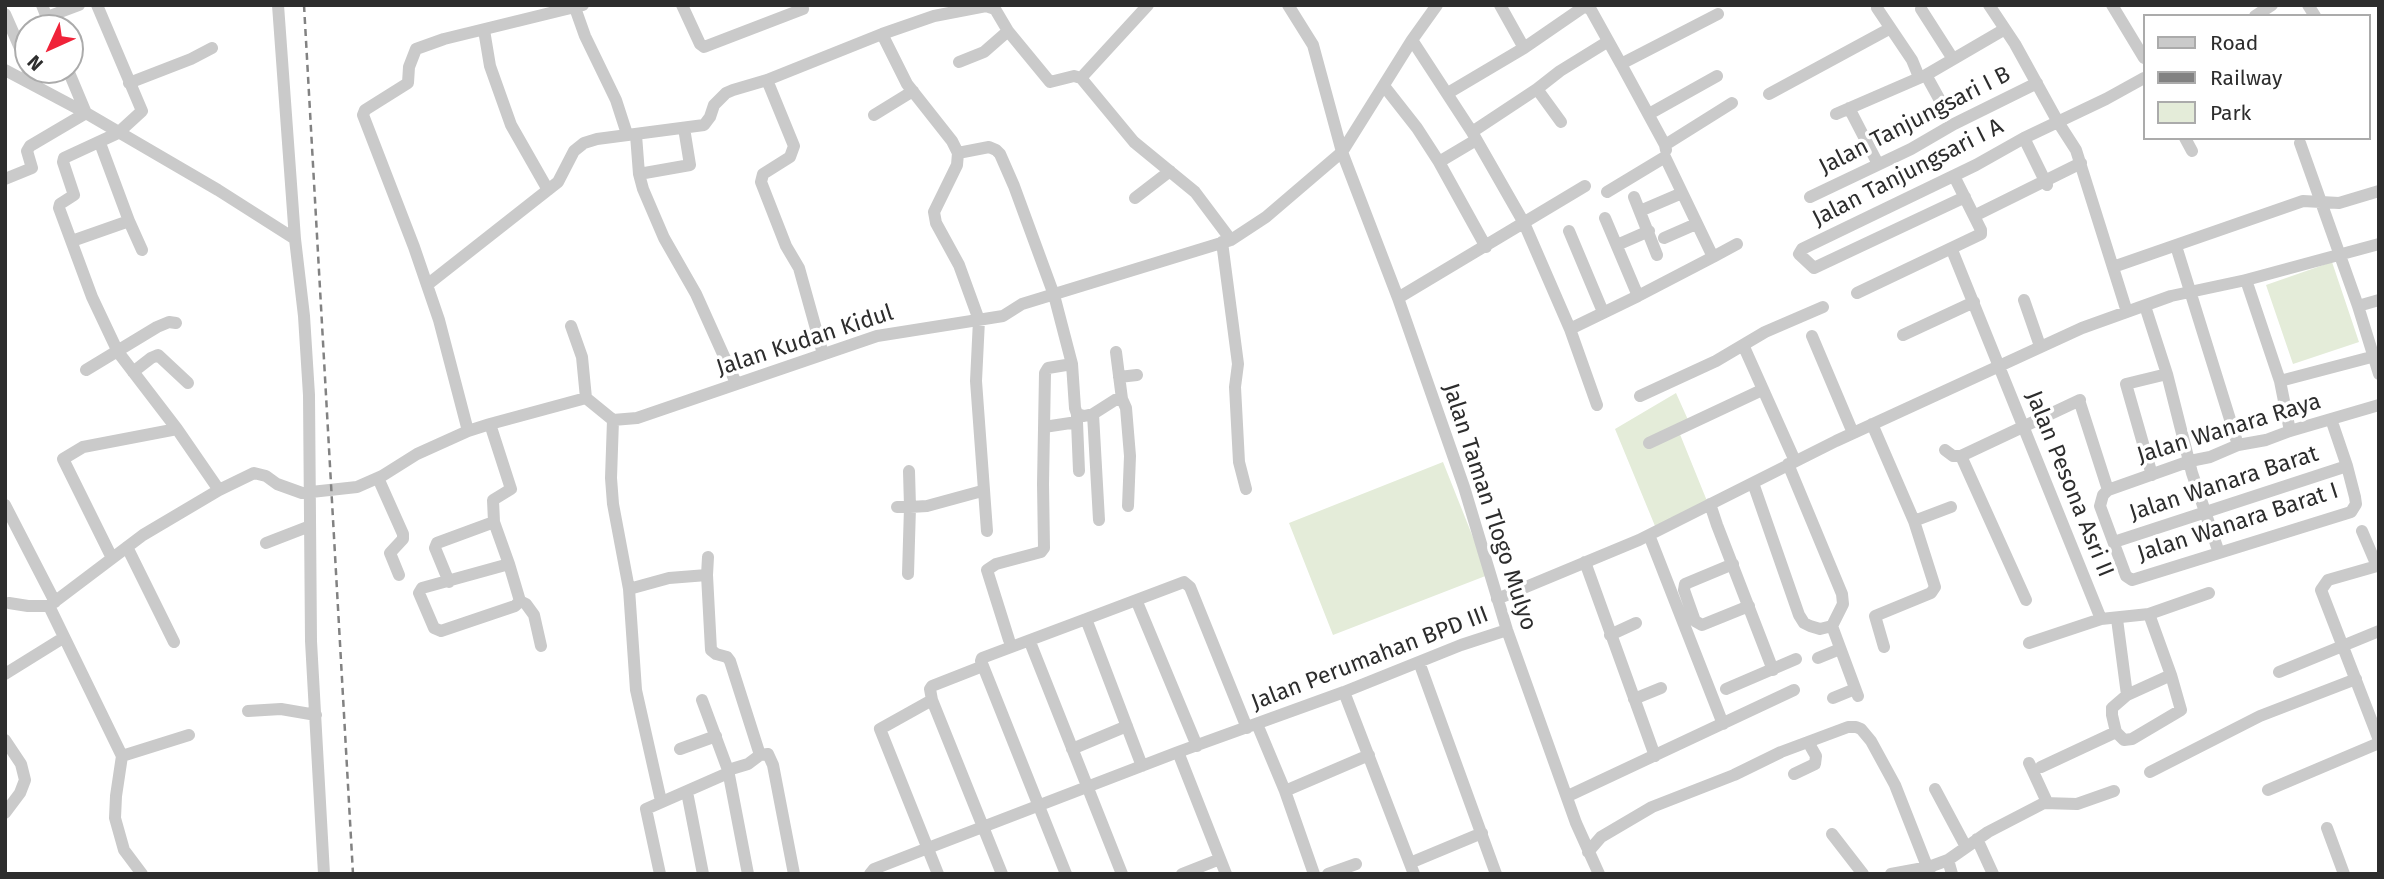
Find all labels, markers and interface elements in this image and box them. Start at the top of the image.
north arrow [14,14,84,84]
legend [2142,14,2370,140]
text: Road [2210,30,2258,56]
text: N [23,50,48,75]
street label: Jalan Tanjungsari I B [1815,61,2015,181]
text: Railway [2210,65,2282,91]
text: Park [2210,100,2251,126]
street label: Jalan Tanjungsari I A [1808,113,2008,233]
street label: Jalan Kudan Kidul [713,299,897,383]
street label: Jalan Taman Tlogo Mulyo [1436,380,1542,634]
street label: Jalan Pesona Asri II [2019,387,2119,581]
street label: Jalan Wanara Raya [2134,388,2324,470]
street label: Jalan Wanara Barat [2126,440,2322,528]
street label: Jalan Wanara Barat I [2134,477,2342,569]
street label: Jalan Perumahan BPD III [1247,601,1493,717]

